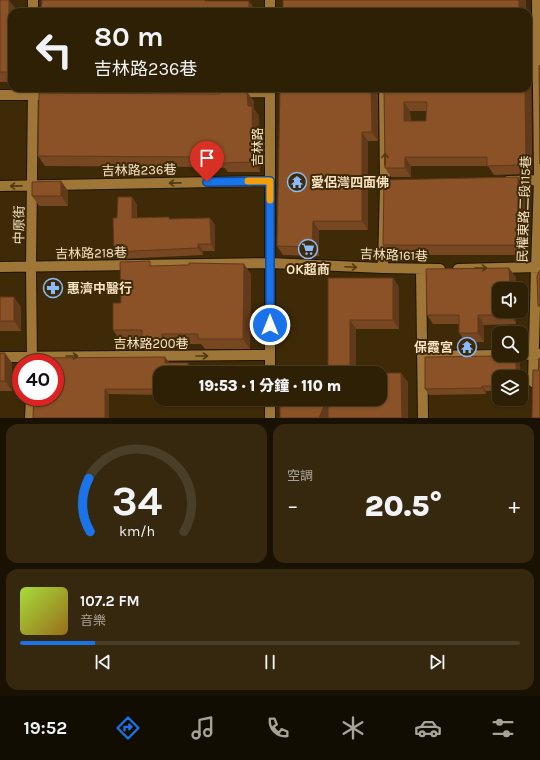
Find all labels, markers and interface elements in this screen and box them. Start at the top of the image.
text: 80 m [94,20,163,53]
icon: left [28,24,80,76]
text: 吉林路236巷 [94,58,197,80]
street label: 吉林路 [250,127,265,167]
pin [190,141,224,182]
icon: arrive [196,147,218,169]
one-way arrow [381,153,389,166]
street label: 民權東路二段115巷 [515,155,533,263]
street label: 吉林路236巷 [102,162,176,178]
temple icon: 愛侶灣四面佛 [286,171,308,193]
place label: 愛侶灣四面佛 [311,175,389,190]
one-way arrow [169,179,182,187]
one-way arrow [10,182,23,190]
street label: 中原街 [11,205,27,245]
supermarket icon: OK超商 [297,238,319,260]
street label: 吉林路218巷 [55,245,127,261]
street label: 吉林路161巷 [360,246,428,264]
place label: OK超商 [286,262,330,277]
one-way arrow [344,263,357,270]
one-way arrow [474,265,487,272]
pharmacy icon: 惠濟中醫行 [42,277,64,299]
place label: 惠濟中醫行 [67,281,132,296]
map controls [492,282,528,406]
button: sound [492,282,528,318]
position arrow [249,304,291,346]
button: search [492,326,528,362]
street label: 吉林路200巷 [114,336,188,351]
temple icon: 保霞宮 [456,336,478,358]
place label: 保霞宮 [414,340,453,355]
one-way arrow [65,352,78,360]
one-way arrow [195,352,208,360]
speed limit sign: 40 [12,354,64,406]
button: layers [492,370,528,406]
text: 19:53 · 1 分鐘 · 110 m [199,377,341,395]
text: 空調 [287,468,313,483]
text: 34 [111,476,162,524]
text: 20.5° [365,488,442,524]
text: − [287,493,299,519]
text: + [508,493,520,519]
text: km/h [118,522,155,539]
text: 107.2 FM [80,592,140,610]
text: 音樂 [80,613,106,628]
icon: previous [92,651,114,673]
icon: pause [259,651,281,673]
icon: next [426,651,448,673]
icon: directions [114,714,142,742]
icon: music [189,714,217,742]
icon: phone [264,714,292,742]
icon: climate [339,714,367,742]
icon: car [414,714,442,742]
icon: filters [489,714,517,742]
text: 19:52 [23,717,67,739]

